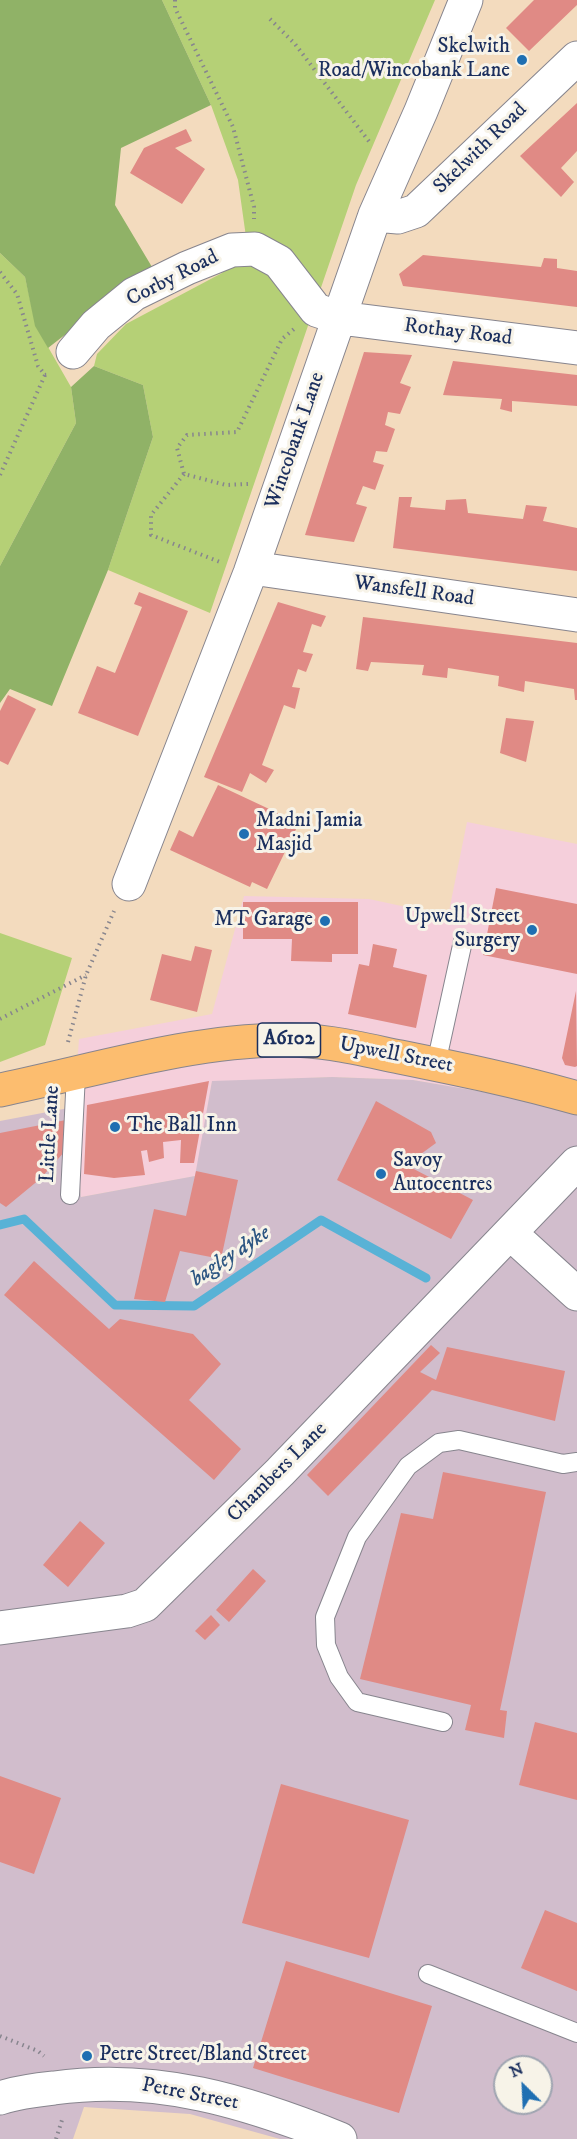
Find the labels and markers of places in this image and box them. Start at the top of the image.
place label: Skelwith Road/Wincobank Lane [318,35,510,85]
marker: Skelwith Road/Wincobank Lane [515,53,529,67]
place label: Madni Jamia Masjid [256,809,362,859]
marker: Madni Jamia Masjid [237,827,251,841]
place label: Upwell Street Surgery [405,905,520,955]
place label: MT Garage [214,908,313,934]
marker: MT Garage [318,914,332,928]
marker: Upwell Street Surgery [525,923,539,937]
place label: The Ball Inn [127,1114,237,1140]
marker: The Ball Inn [108,1120,122,1134]
place label: Savoy Autocentres [393,1149,492,1199]
marker: Savoy Autocentres [374,1167,388,1181]
place label: Petre Street/Bland Street [99,2043,307,2069]
marker: Petre Street/Bland Street [80,2049,94,2063]

